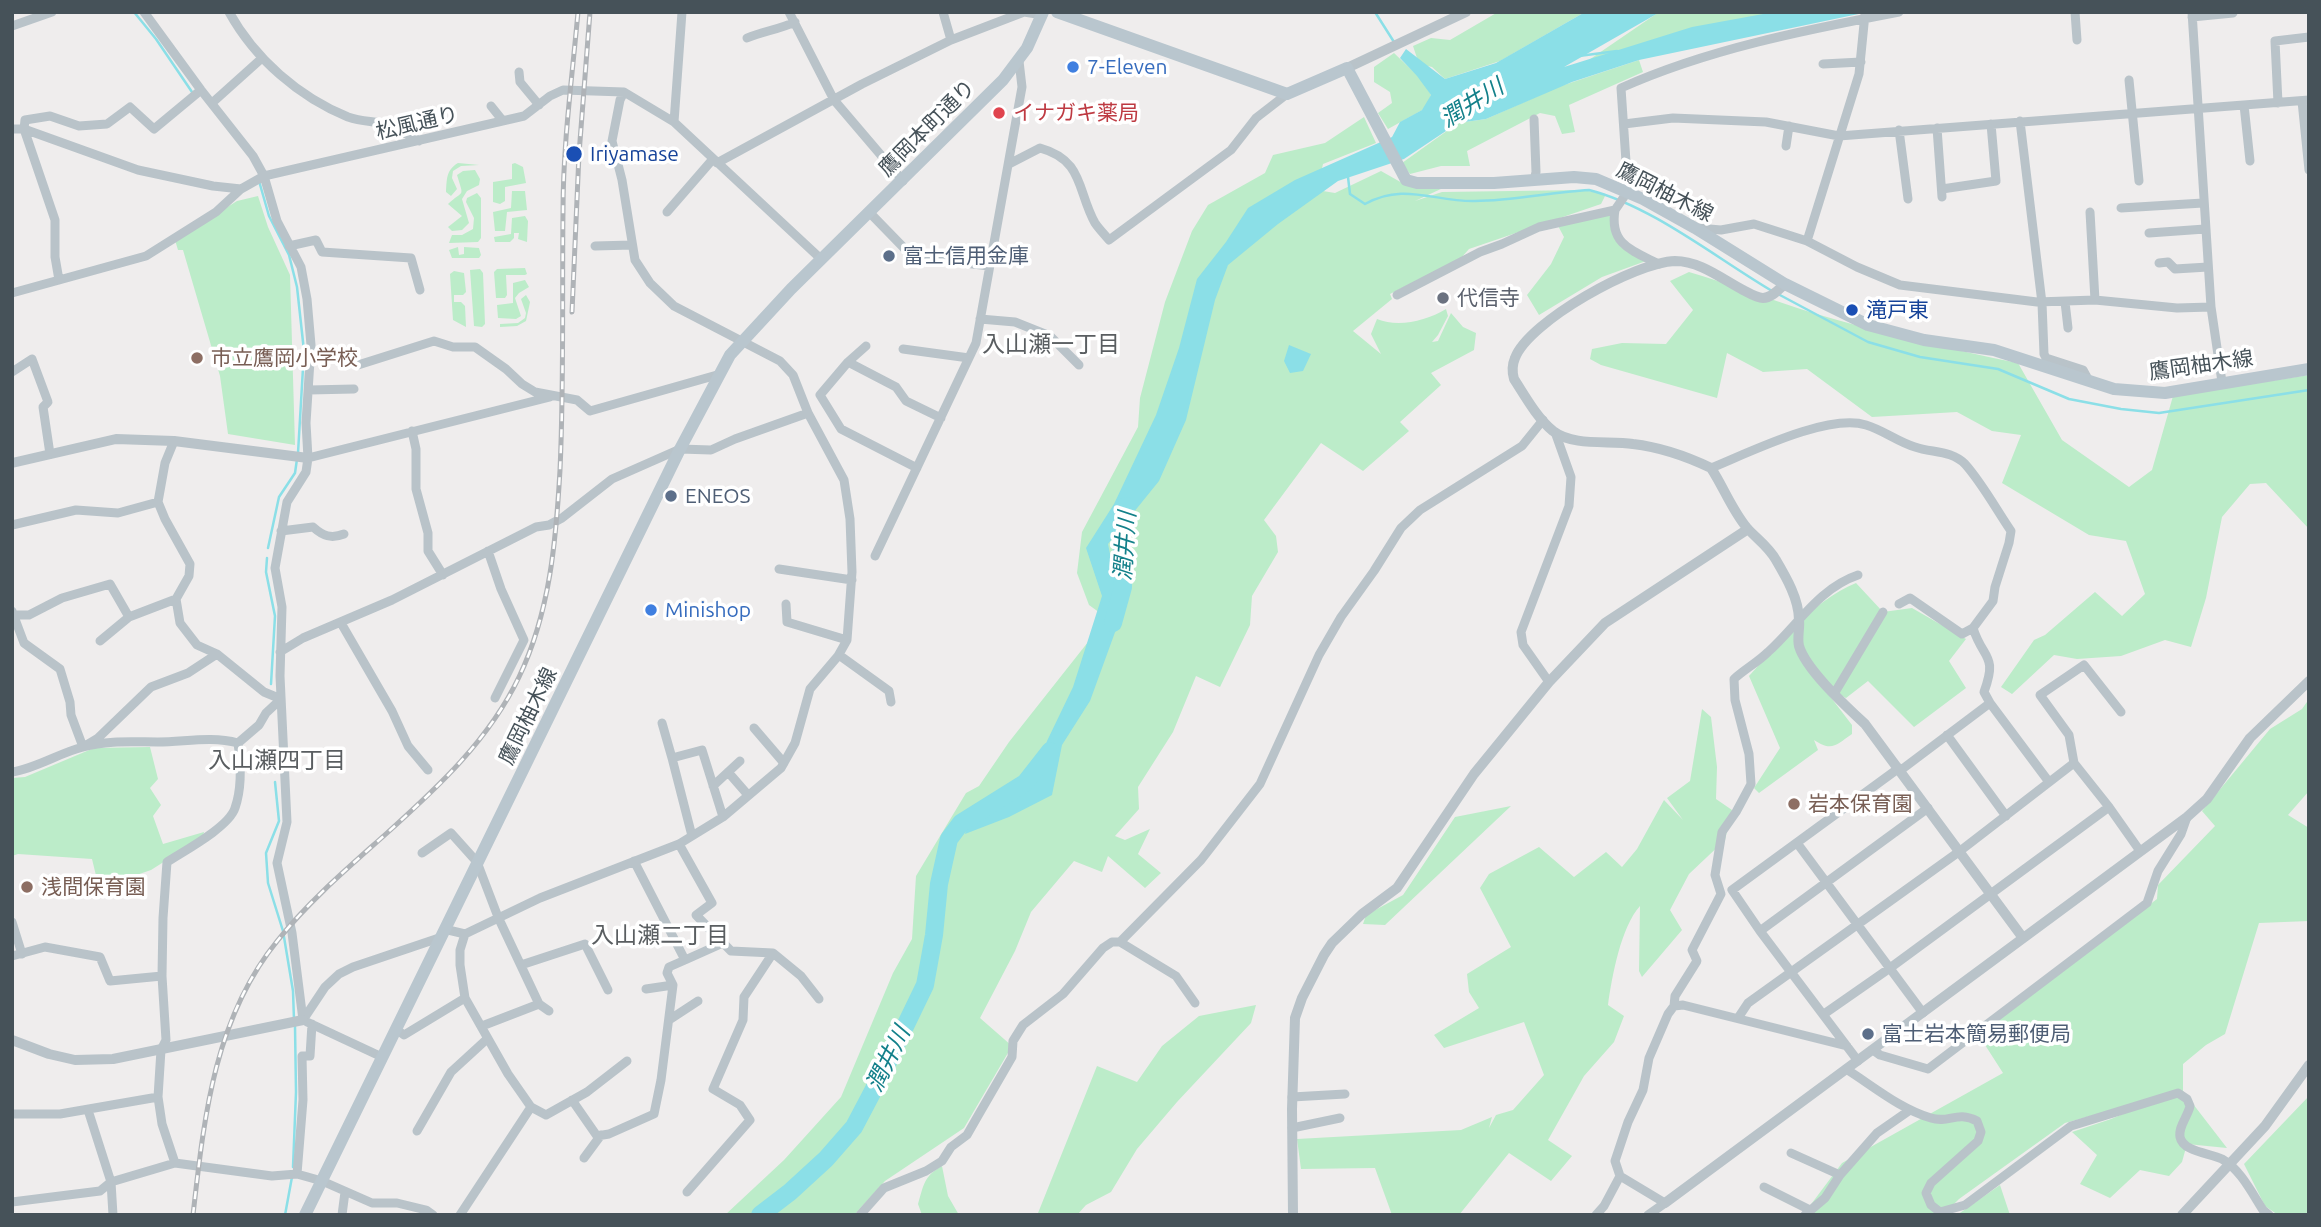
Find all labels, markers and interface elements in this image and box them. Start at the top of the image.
place label: 7-Eleven [1087,54,1168,80]
marker: 7-Eleven [1065,59,1081,75]
water label: 潤井川 [1435,73,1509,133]
street label: 鷹岡本町通り [874,75,980,181]
place label: イナガキ薬局 [1013,100,1139,126]
street label: 松風通り [373,101,461,145]
marker: イナガキ薬局 [991,105,1007,121]
place label: Iriyamase [590,141,679,167]
marker: Iriyamase [564,144,584,164]
street label: 鷹岡柚木線 [1613,157,1717,227]
place label: 富士信用金庫 [903,243,1029,269]
marker: 富士信用金庫 [881,248,897,264]
place label: 代信寺 [1457,285,1520,311]
marker: 代信寺 [1435,290,1451,306]
place label: 滝戸東 [1866,297,1929,323]
marker: 滝戸東 [1844,302,1860,318]
district label: 入山瀬一丁目 [982,330,1120,358]
place label: 市立鷹岡小学校 [211,345,358,371]
street label: 鷹岡柚木線 [2147,345,2255,385]
marker: 市立鷹岡小学校 [189,350,205,366]
place label: ENEOS [685,483,750,509]
marker: ENEOS [663,488,679,504]
water label: 潤井川 [1109,511,1141,581]
place label: Minishop [665,597,751,623]
marker: Minishop [643,602,659,618]
street label: 鷹岡柚木線 [494,663,562,769]
district label: 入山瀬四丁目 [208,746,346,774]
place label: 岩本保育園 [1808,791,1913,817]
marker: 岩本保育園 [1786,796,1802,812]
place label: 浅間保育園 [41,874,146,900]
marker: 浅間保育園 [19,879,35,895]
district label: 入山瀬二丁目 [591,921,729,949]
place label: 富士岩本簡易郵便局 [1882,1021,2071,1047]
water label: 潤井川 [860,1022,916,1096]
marker: 富士岩本簡易郵便局 [1860,1026,1876,1042]

